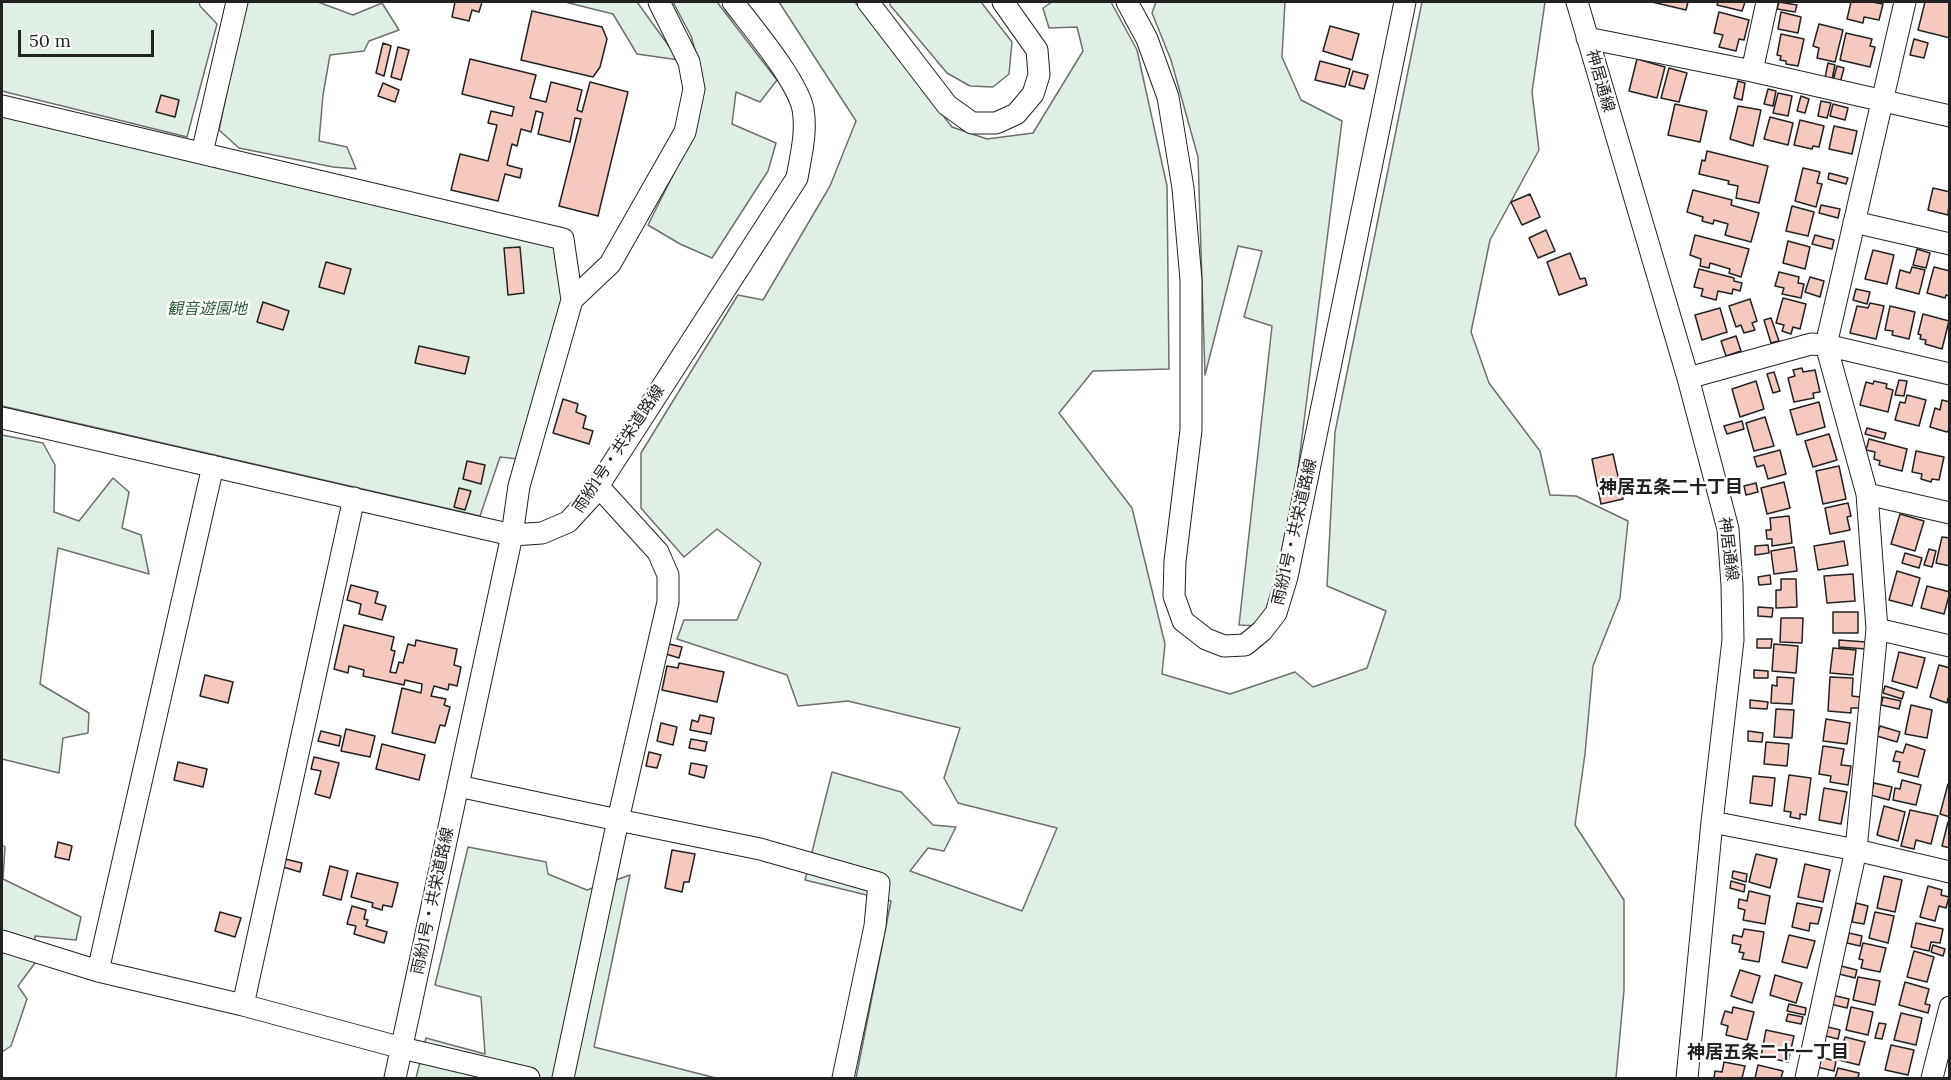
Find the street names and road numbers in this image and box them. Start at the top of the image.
street label: 神居通線 [1582,48,1618,114]
street label: 雨紛1号・共栄道路線 [569,382,669,516]
street label: 雨紛1号・共栄道路線 [1269,457,1321,607]
street label: 神居通線 [1715,516,1741,582]
street label: 雨紛1号・共栄道路線 [408,826,458,976]

